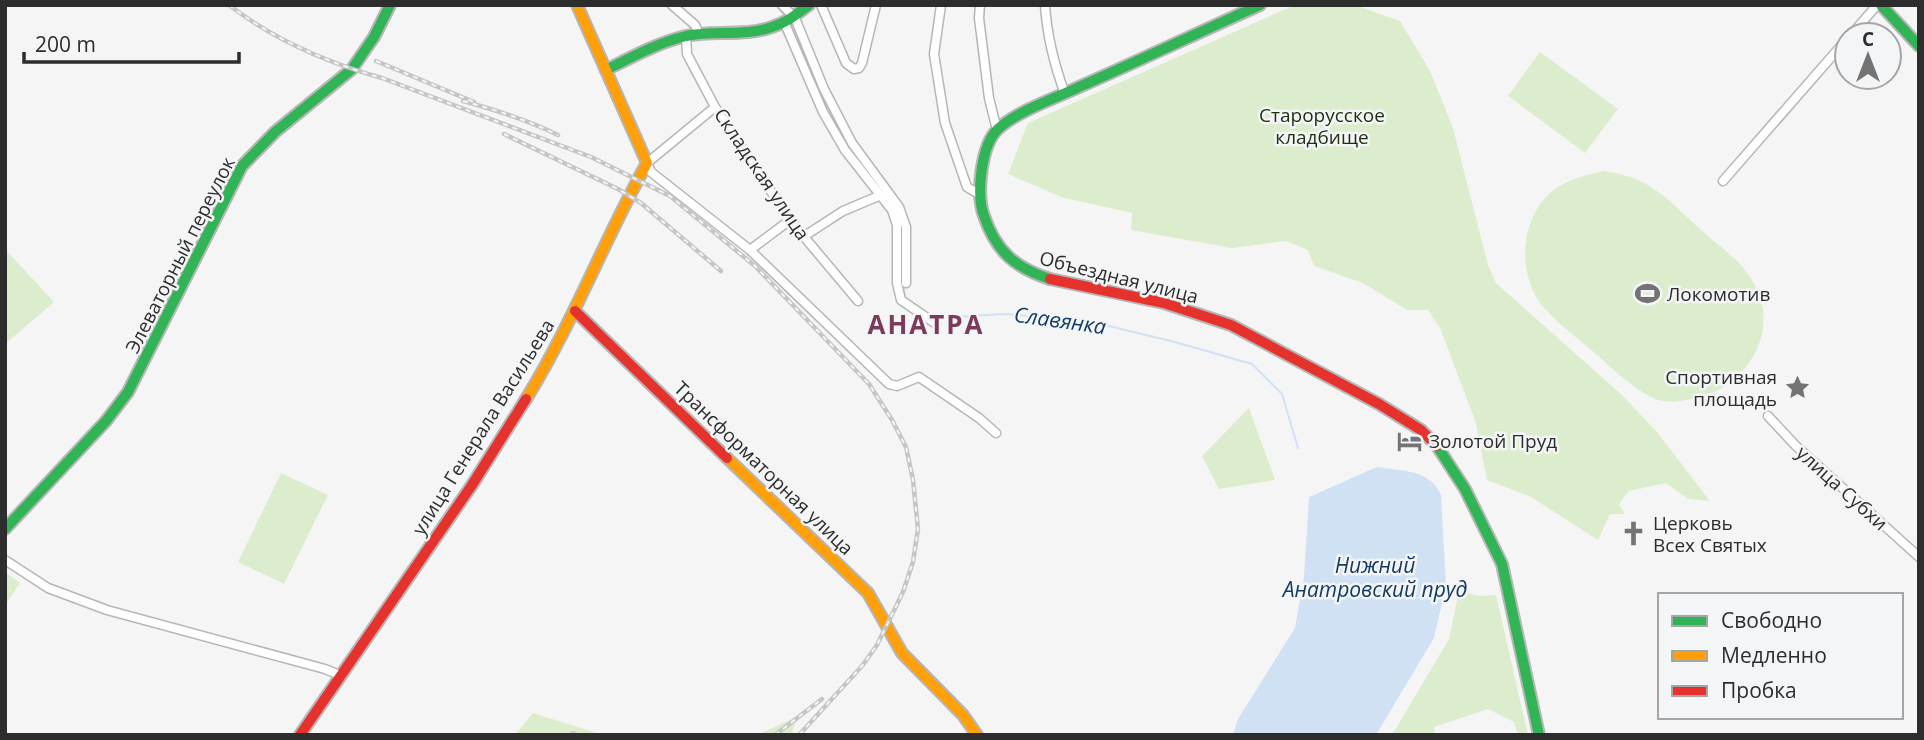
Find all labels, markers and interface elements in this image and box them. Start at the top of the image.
scale bar [24,21,240,65]
north arrow [1833,21,1903,91]
text: С [1862,26,1874,52]
text: 200 m [35,30,96,58]
park label: Старорусское кладбище [1259,102,1385,150]
street label: Складская улица [708,103,816,245]
street label: Элеваторный переулок [119,152,241,358]
street label: Объездная улица [1037,245,1201,309]
sports icon: Локомотив [1633,280,1661,308]
place label: Локомотив [1667,281,1770,307]
water label: Славянка [1012,300,1108,340]
district label: АНАТРА [867,306,985,342]
street label: улица Генерала Васильева [406,314,560,540]
place label: Спортивная площадь [1665,364,1777,412]
place icon: Спортивная площадь [1783,374,1811,402]
street label: Трансформаторная улица [669,375,859,561]
hotel icon: Золотой Пруд [1395,427,1423,455]
place label: Золотой Пруд [1429,428,1557,454]
street label: улица Субхи [1791,440,1893,536]
place label: Церковь Всех Святых [1653,510,1767,558]
church icon: Церковь Всех Святых [1619,520,1647,548]
water label: Нижний Анатровский пруд [1281,551,1468,603]
legend [1658,593,1903,719]
text: Свободно [1721,606,1822,634]
text: Медленно [1721,641,1827,669]
text: Пробка [1721,676,1797,704]

